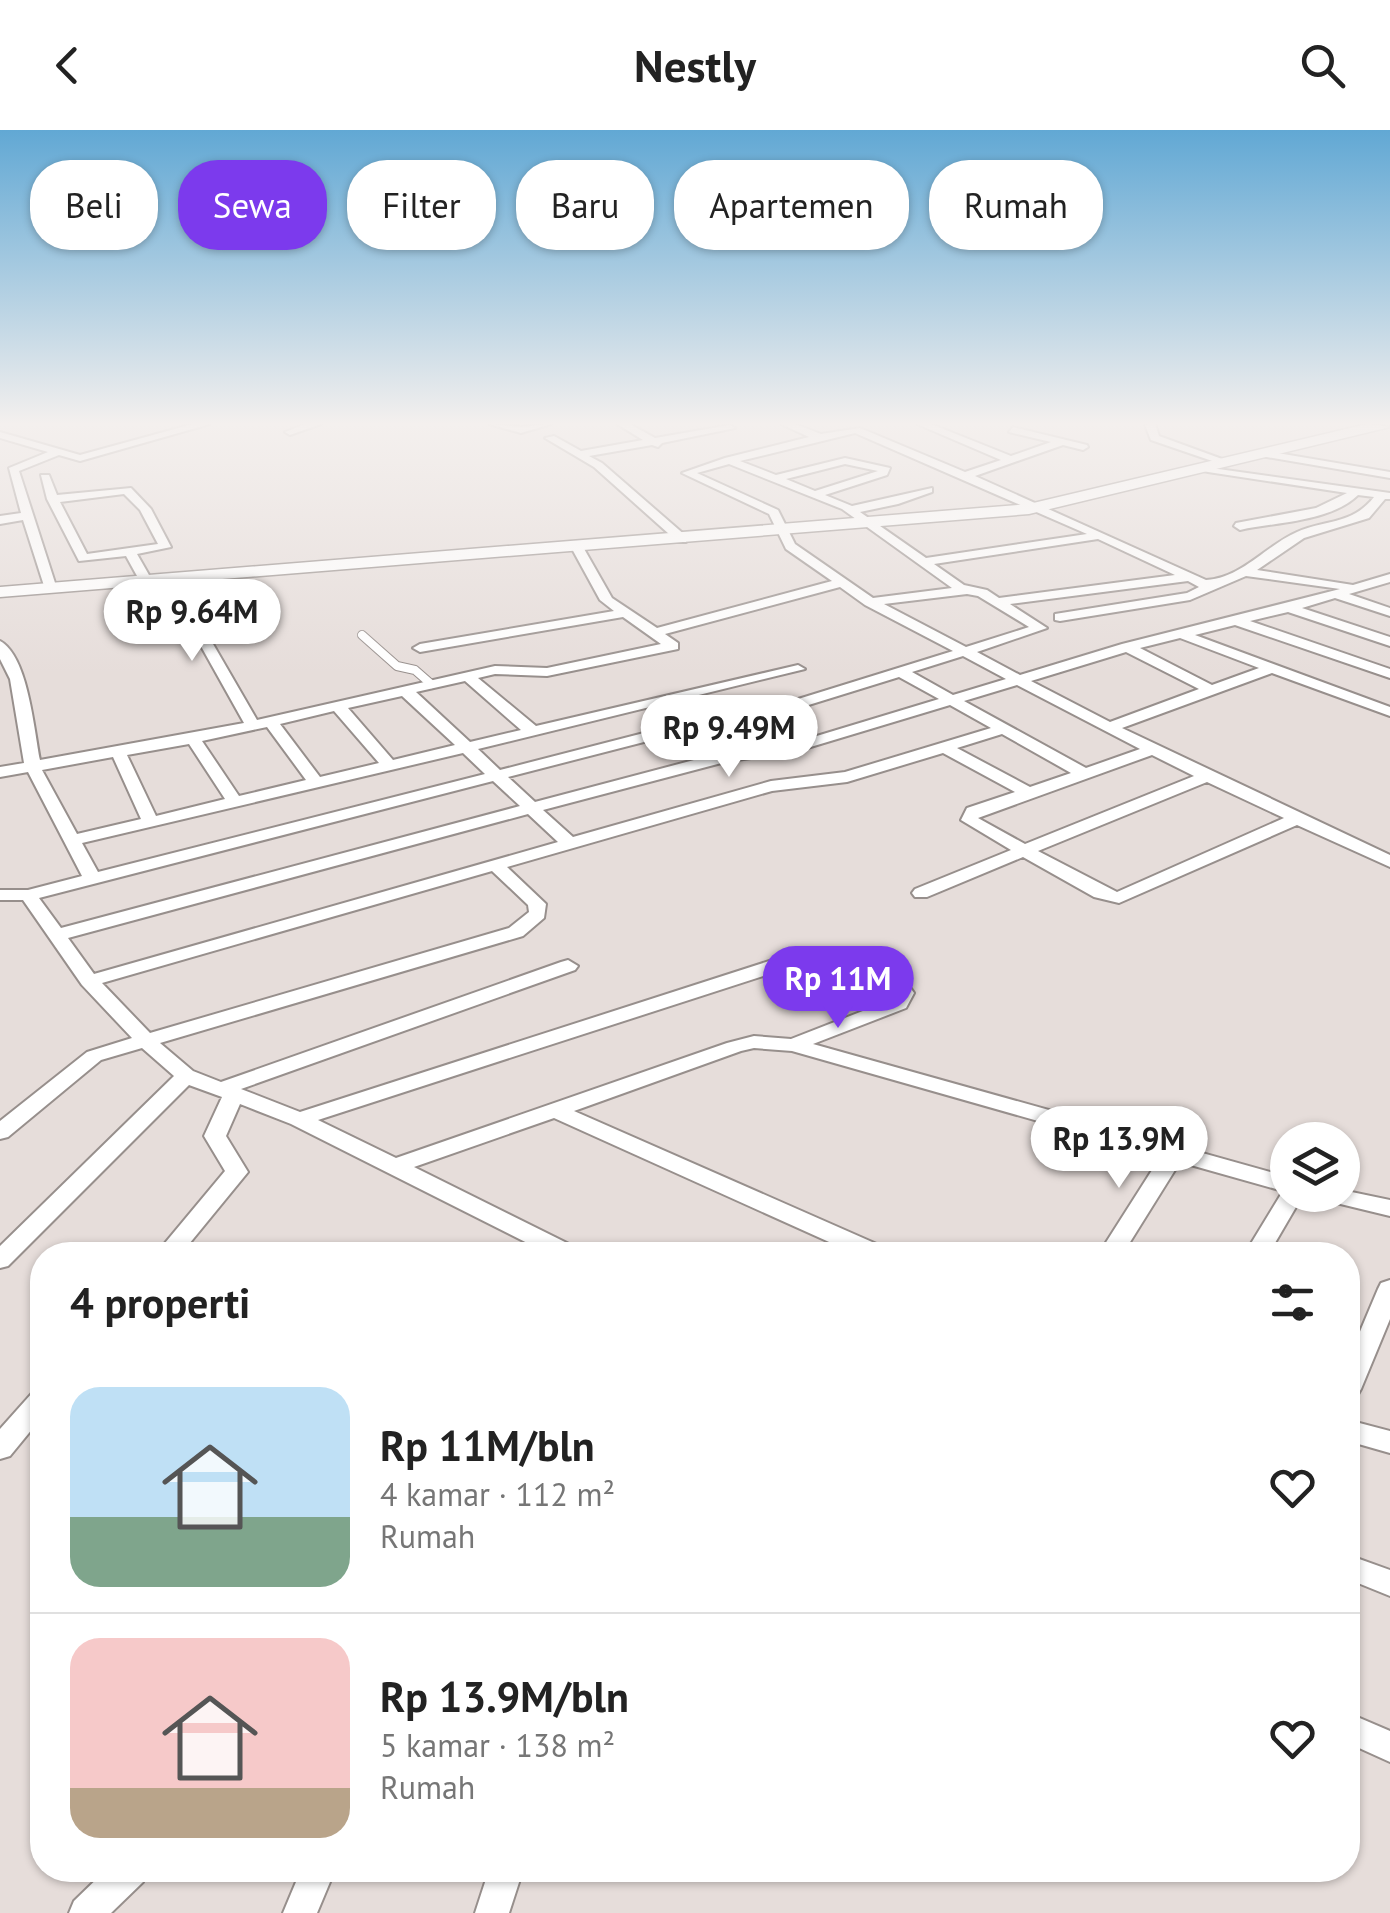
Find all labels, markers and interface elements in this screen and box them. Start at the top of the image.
text: Nestly [634,36,756,94]
icon: back [40,38,95,93]
icon: search [1295,38,1350,93]
chip: Beli [30,160,158,250]
chip: Sewa [178,160,327,250]
chip: Filter [347,160,496,250]
chip: Baru [516,160,654,250]
chip: Apartemen [674,160,909,250]
chip: Rumah [929,160,1103,250]
pin: Rp 9.64M [89,579,295,664]
text: Rp 9.64M [126,590,258,632]
pin: Rp 9.49M [626,695,832,780]
text: Rp 9.49M [663,706,795,748]
pin: Rp 11M [757,946,919,1031]
text: Rp 11M [785,957,891,999]
pin: Rp 13.9M [1016,1106,1222,1191]
text: Rp 13.9M [1053,1117,1185,1159]
map controls [1270,1122,1360,1212]
button: layers [1270,1122,1360,1212]
text: 4 properti [70,1275,250,1330]
icon: filters [1265,1275,1320,1330]
text: Rp 11M/bln [380,1418,595,1473]
icon: home [150,1427,270,1547]
icon: heart [1265,1460,1320,1515]
text: 4 kamar · 112 m² [380,1473,615,1515]
text: Rumah [380,1515,475,1557]
text: Rp 13.9M/bln [380,1669,629,1724]
icon: home [150,1678,270,1798]
icon: heart [1265,1711,1320,1766]
text: 5 kamar · 138 m² [380,1724,615,1766]
text: Rumah [380,1766,475,1808]

